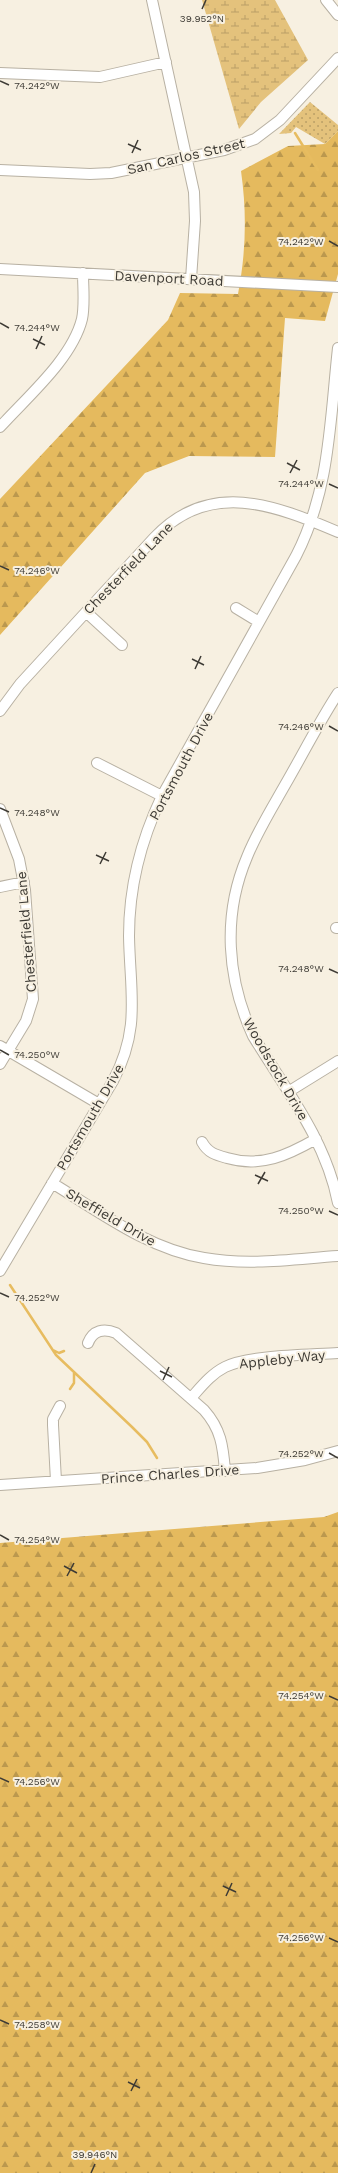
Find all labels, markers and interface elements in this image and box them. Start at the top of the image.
text: 39.952°N [180,13,224,24]
text: 74.242°W [14,80,60,91]
street label: San Carlos Street [126,135,247,177]
text: 74.242°W [278,236,324,247]
street label: Davenport Road [114,267,224,289]
text: 74.244°W [14,322,60,333]
text: 74.244°W [278,478,324,489]
street label: Chesterfield Lane [80,519,176,617]
text: 74.246°W [14,565,60,576]
street label: Portsmouth Drive [146,709,216,823]
text: 74.246°W [278,721,324,732]
text: 74.248°W [14,807,60,818]
street label: Chesterfield Lane [13,871,39,993]
text: 74.248°W [278,963,324,974]
street label: Woodstock Drive [240,1015,312,1123]
text: 74.250°W [14,1049,60,1060]
street label: Portsmouth Drive [53,1061,127,1173]
street label: Sheffield Drive [63,1185,159,1249]
text: 74.250°W [278,1205,324,1216]
text: 74.252°W [14,1292,60,1303]
street label: Appleby Way [238,1346,327,1371]
text: 74.252°W [278,1448,324,1459]
street label: Prince Charles Drive [100,1461,240,1487]
text: 74.254°W [14,1534,60,1545]
text: 74.254°W [278,1690,324,1701]
text: 74.256°W [14,1776,60,1787]
text: 74.256°W [278,1932,324,1943]
text: 74.258°W [14,2019,60,2030]
text: 39.946°N [73,2149,117,2160]

